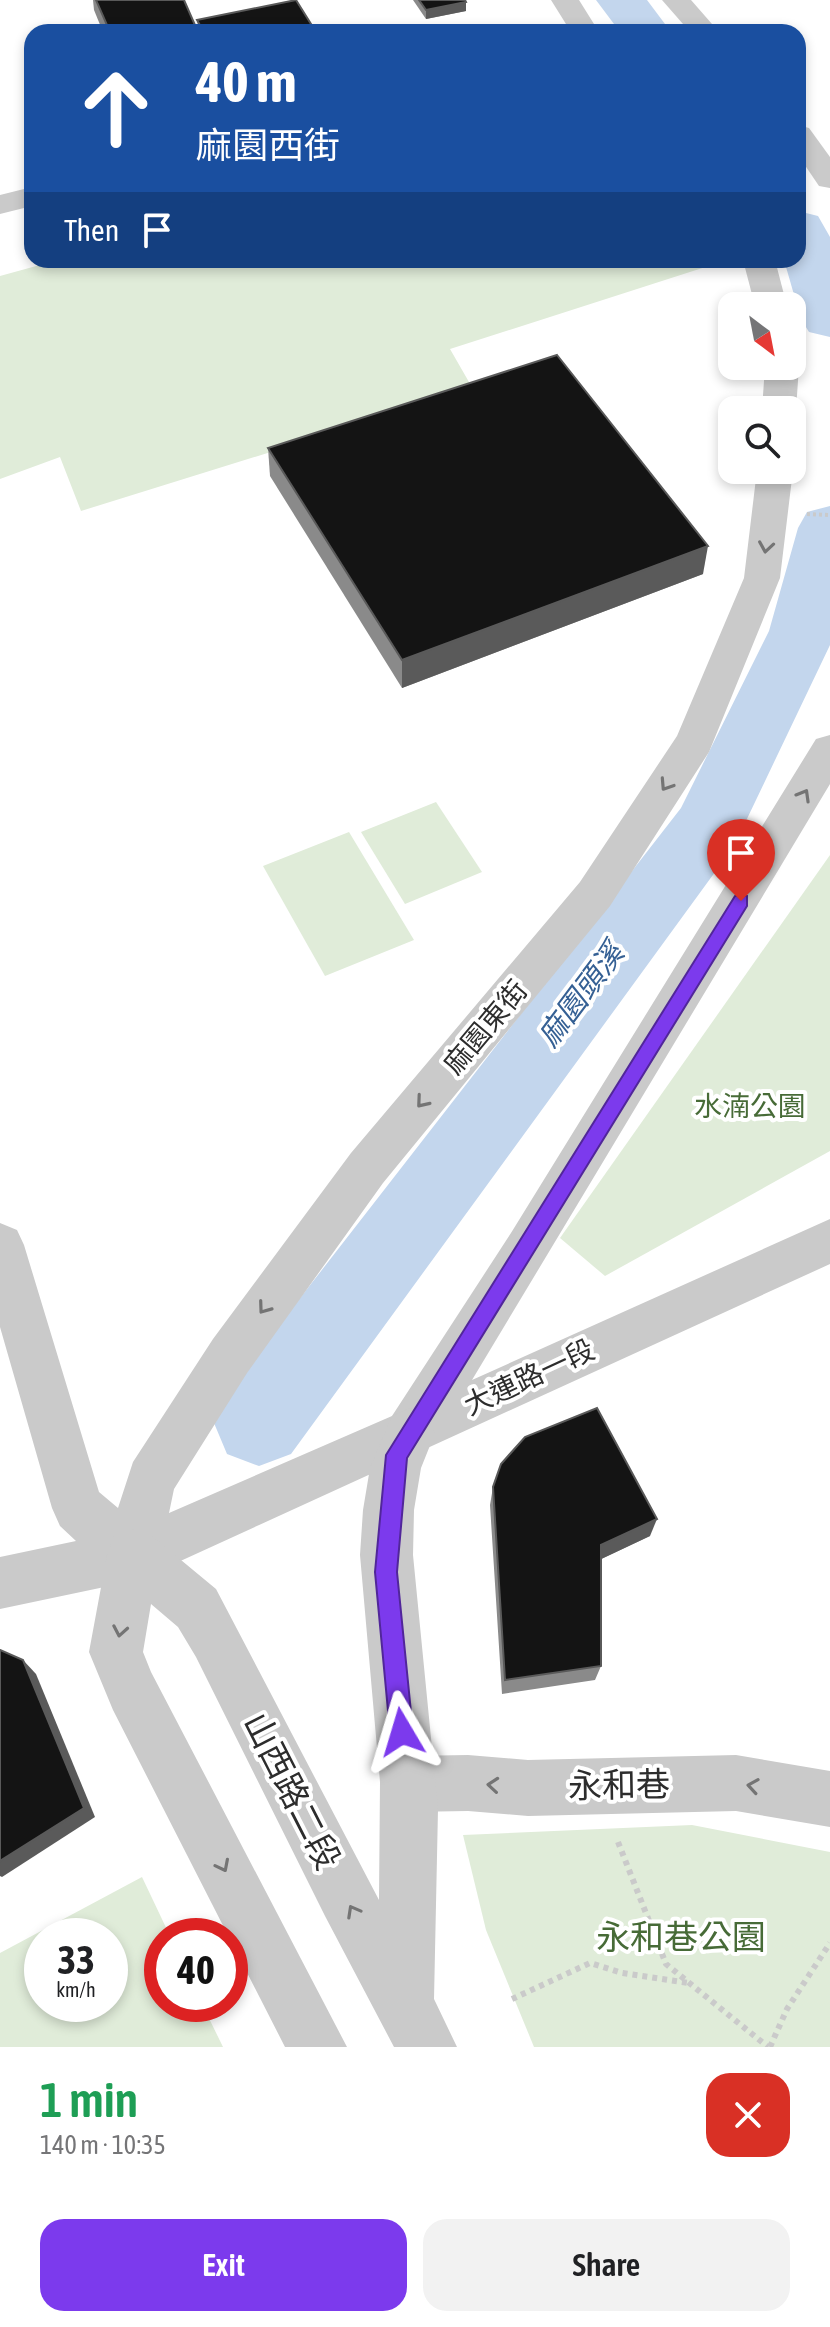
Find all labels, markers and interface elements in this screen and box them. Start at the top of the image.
text: 40 m [196,50,297,114]
icon: ahead [64,56,168,160]
text: 麻園西街 [196,124,340,166]
icon: arrive [135,208,179,252]
text: Then [64,213,119,247]
north arrow [718,292,806,380]
map controls [718,292,806,484]
button: search [718,396,806,484]
one-way arrow [758,541,775,554]
one-way arrow [660,777,675,791]
one-way arrow [794,789,809,804]
pin [707,819,775,901]
icon: arrive [719,831,763,875]
water label: 麻園頭溪 [531,933,632,1053]
street label: 麻園東街 [437,974,533,1080]
park label: 水湳公園 [694,1090,806,1122]
one-way arrow [417,1093,432,1107]
one-way arrow [260,1300,274,1314]
street label: 大連路一段 [459,1333,599,1421]
one-way arrow [112,1625,129,1638]
position arrow [360,1690,444,1774]
street label: 山西路二段 [236,1706,348,1875]
street label: 永和巷 [568,1764,670,1805]
one-way arrow [486,1777,499,1794]
one-way arrow [746,1778,760,1795]
one-way arrow [214,1857,229,1872]
one-way arrow [347,1905,363,1919]
park label: 永和巷公園 [596,1917,766,1956]
speed limit sign: 40 [144,1918,248,2022]
text: 33 [57,1937,95,1982]
text: km/h [56,1978,96,2001]
text: 1 min [40,2072,138,2127]
button: close [706,2073,790,2157]
text: 140 m · 10:35 [40,2130,166,2160]
button: Exit [40,2219,407,2311]
button: Share [423,2219,790,2311]

